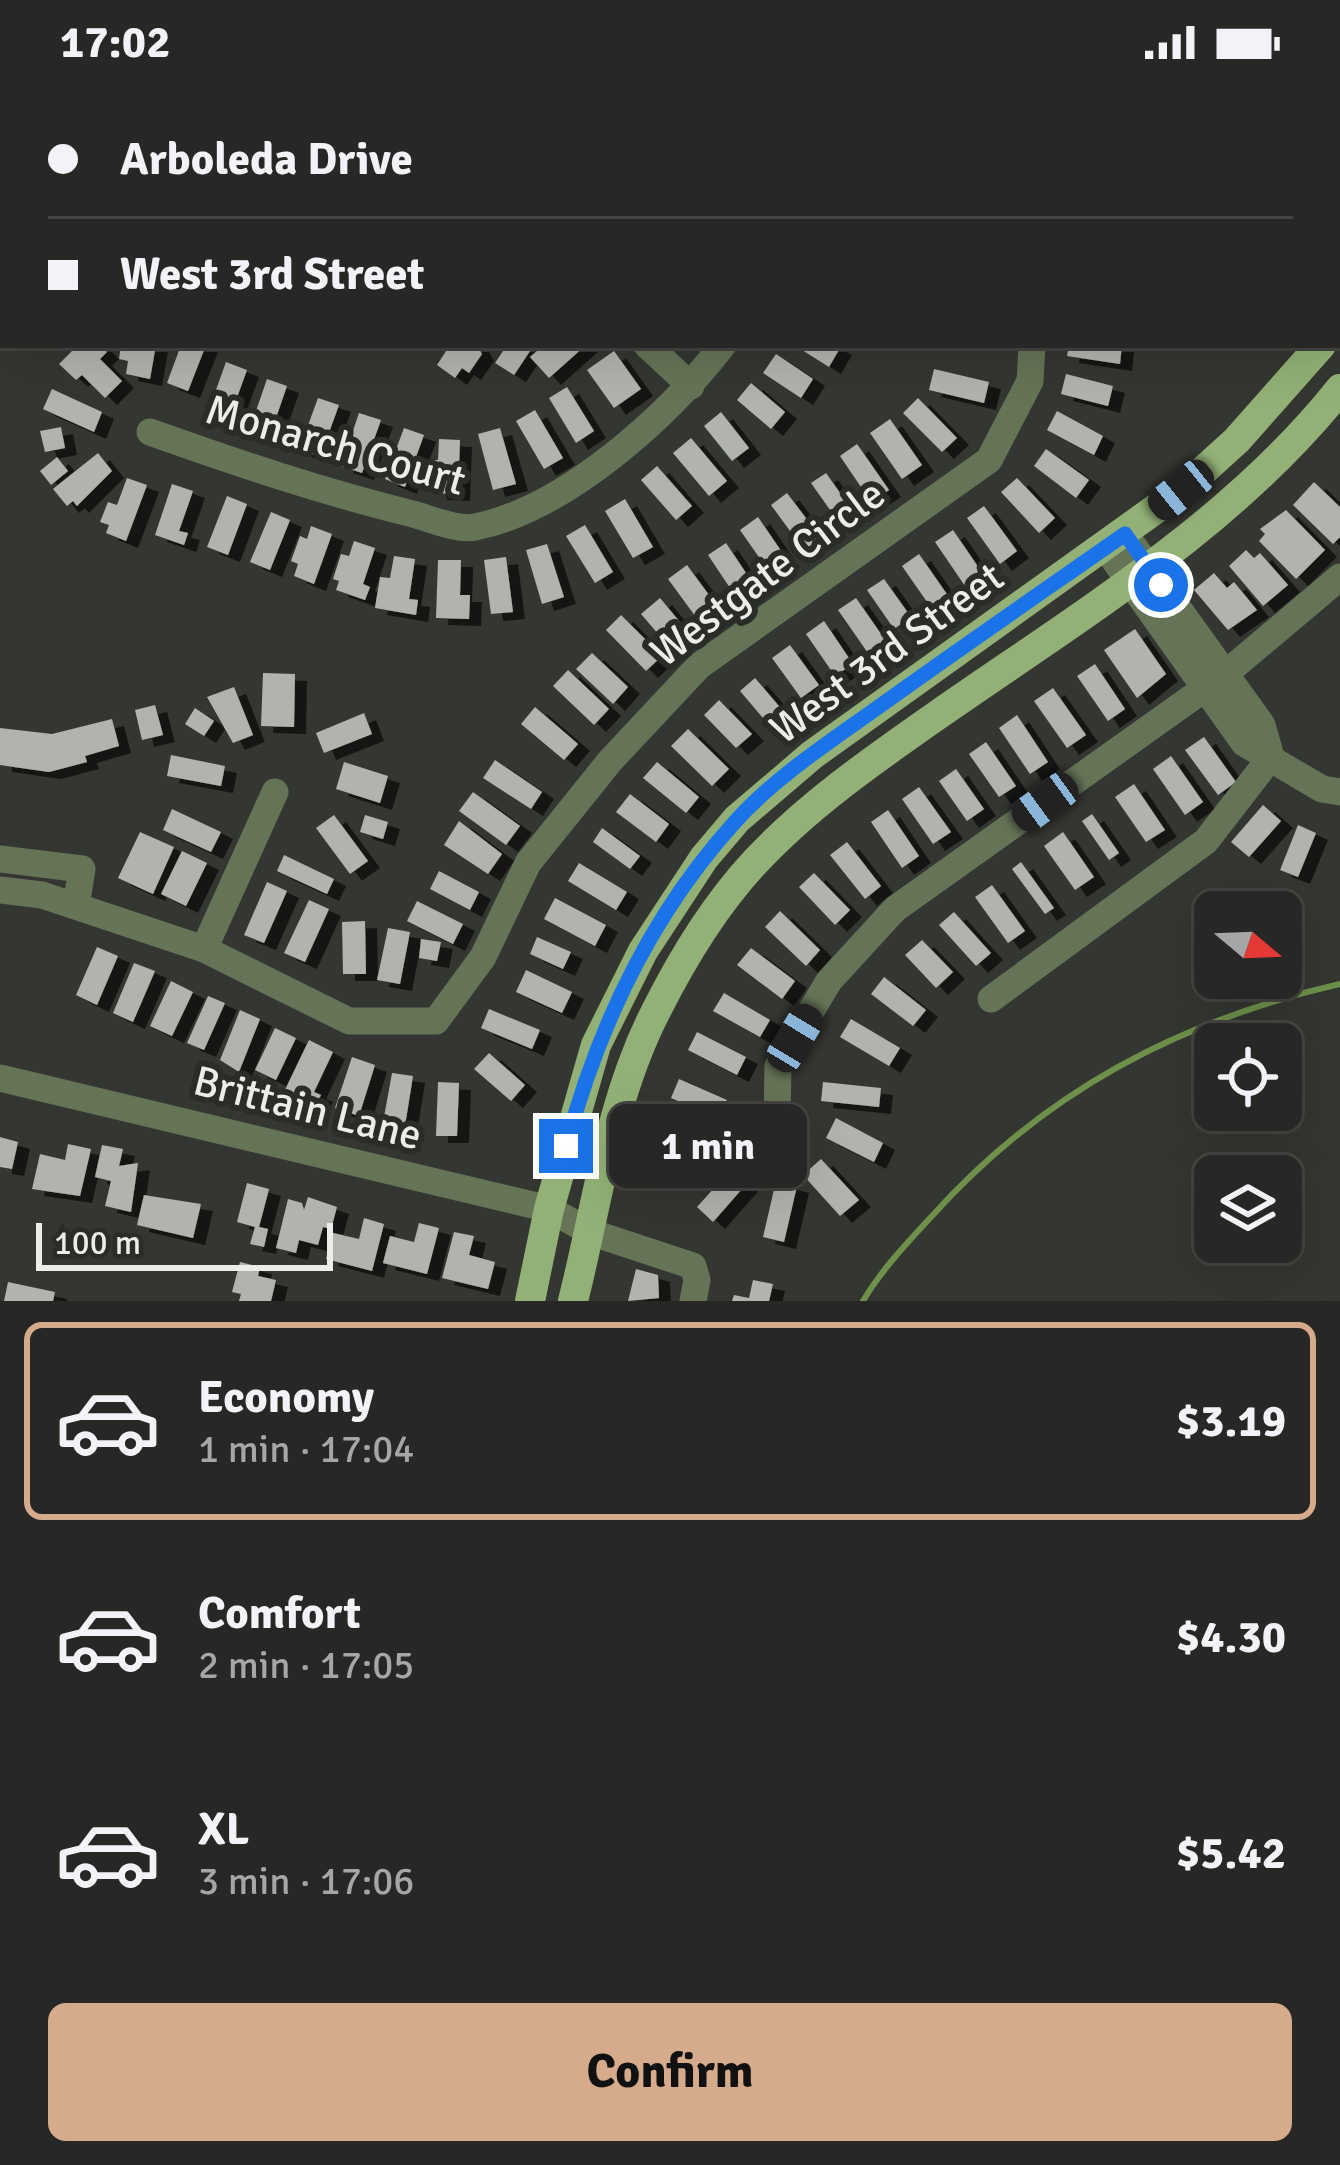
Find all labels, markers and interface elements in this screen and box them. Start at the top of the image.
text: 17:02 [60,15,170,70]
text: Arboleda Drive [120,132,413,187]
text: West 3rd Street [120,247,424,302]
street label: Monarch Court [200,384,471,507]
car [1142,453,1220,527]
street label: Westgate Circle [641,469,895,678]
street label: West 3rd Street [760,551,1014,755]
route start [1134,558,1188,612]
car [1005,766,1085,838]
north arrow [1194,891,1302,999]
map controls [1194,891,1302,1263]
car [761,998,829,1078]
button: locate [1194,1023,1302,1131]
street label: Brittain Lane [188,1056,427,1161]
callout: 1 min [608,1104,806,1188]
route end [539,1119,593,1173]
text: 1 min [661,1122,755,1170]
button: layers [1194,1155,1302,1263]
scale bar [36,1217,333,1270]
text: 100 m [54,1223,141,1264]
icon: car [54,1367,162,1475]
text: Economy [198,1370,374,1425]
text: $3.19 [1176,1394,1286,1449]
text: 1 min · 17:04 [198,1425,414,1473]
icon: car [54,1583,162,1691]
text: Comfort [198,1586,361,1641]
text: $4.30 [1176,1610,1286,1665]
text: 2 min · 17:05 [198,1641,414,1689]
icon: car [54,1799,162,1907]
text: XL [198,1802,249,1857]
text: $5.42 [1176,1826,1286,1881]
text: 3 min · 17:06 [198,1857,414,1905]
button: Confirm [48,2003,1292,2141]

